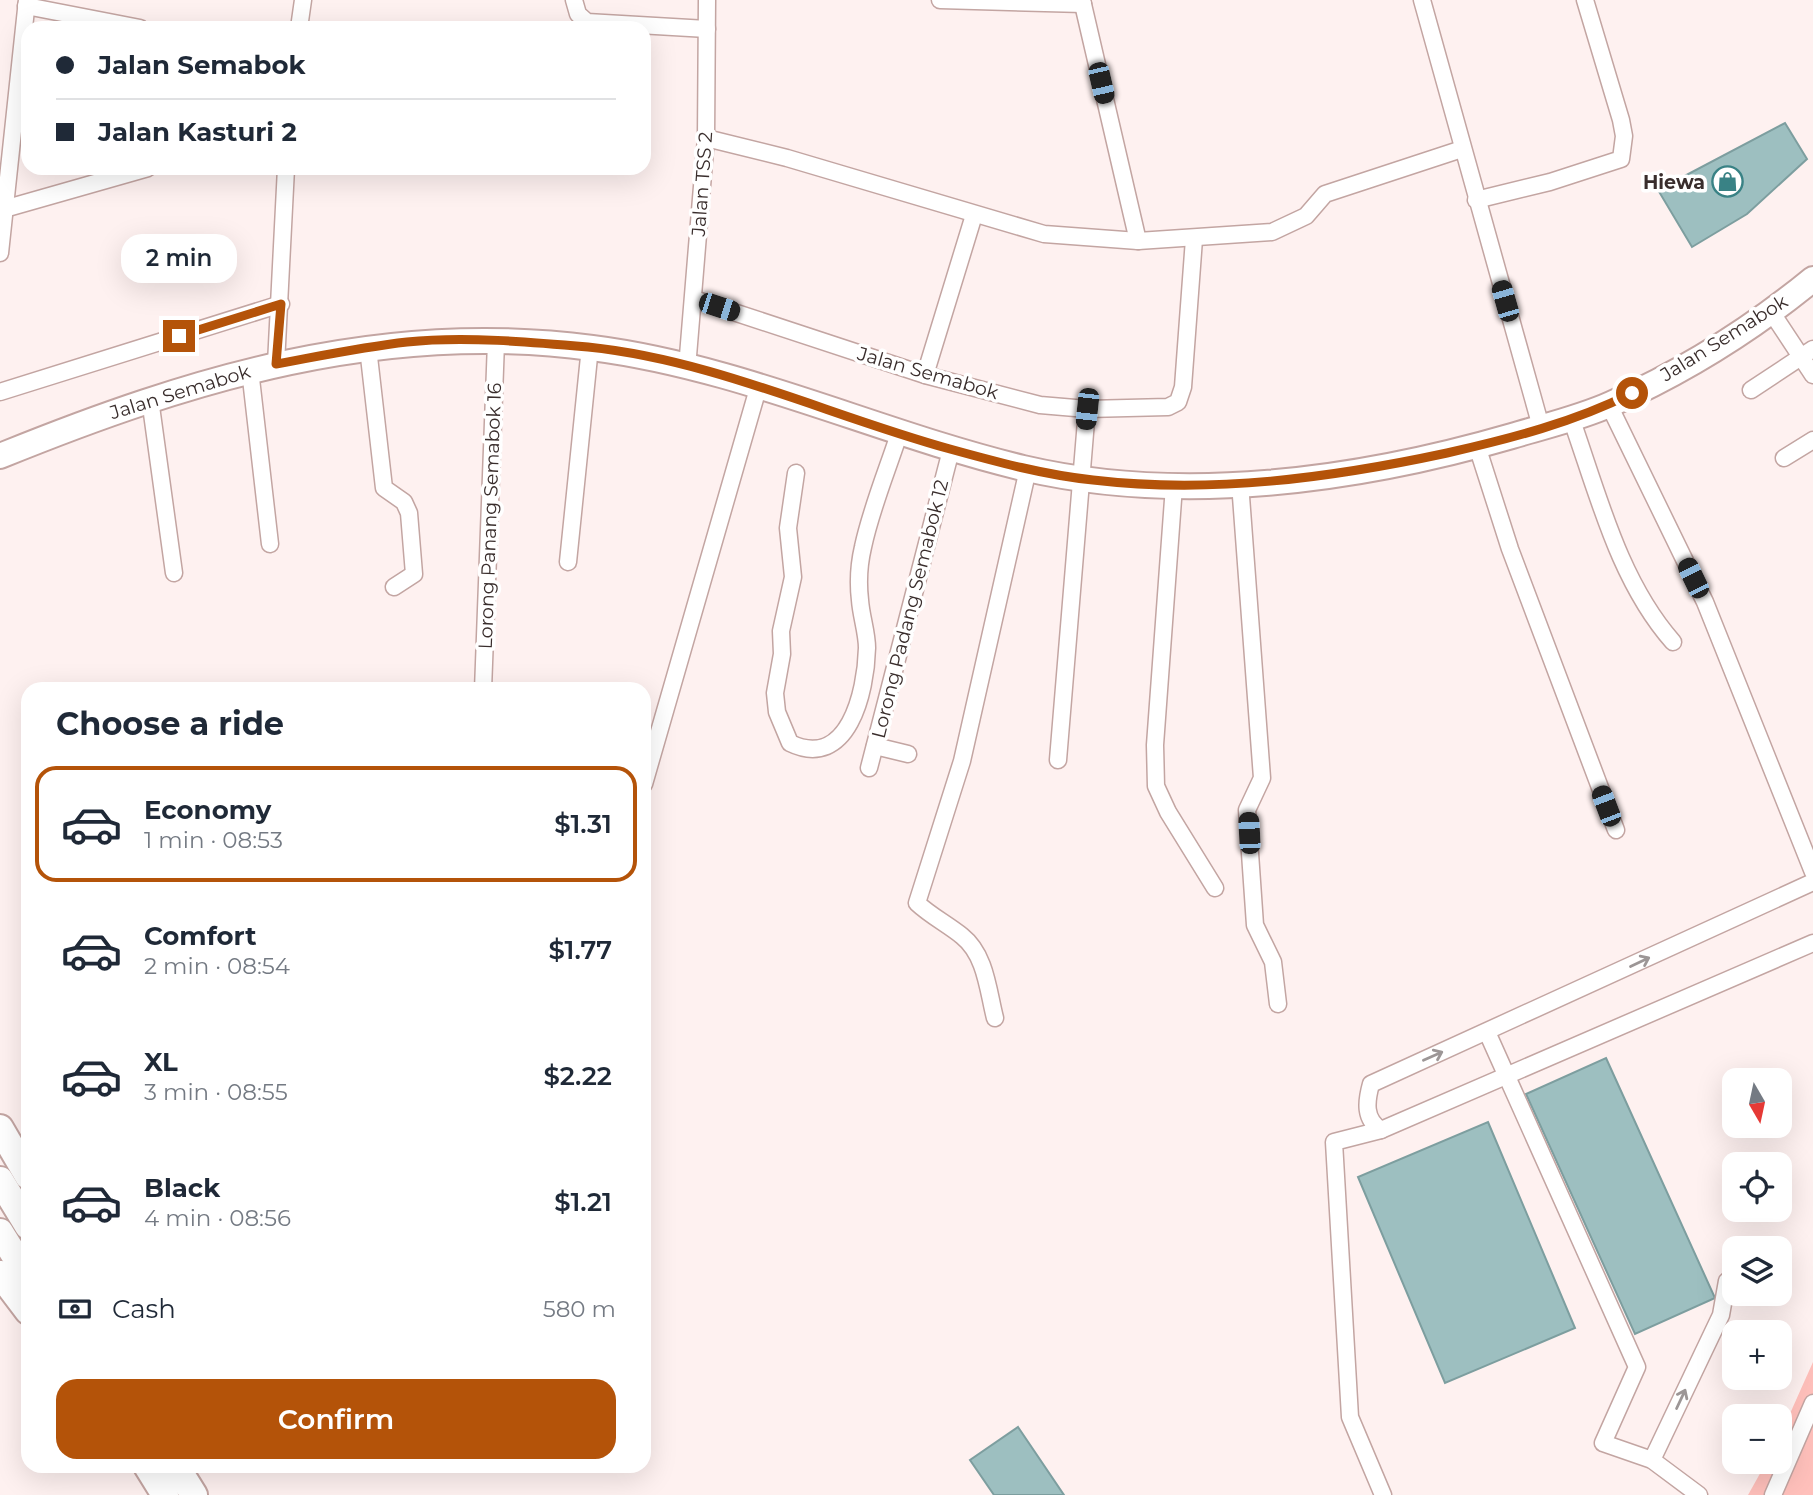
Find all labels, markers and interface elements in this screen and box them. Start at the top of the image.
text: Jalan Semabok [98,49,306,81]
car [1087,60,1116,106]
text: Jalan Kasturi 2 [98,116,297,148]
street label: Jalan TSS 2 [687,131,717,238]
shop icon: Hiewa [1711,165,1745,199]
place label: Hiewa [1643,171,1705,194]
callout: 2 min [121,234,237,284]
text: 2 min [146,244,212,272]
car [1490,278,1521,324]
street label: Jalan Semabok [1655,289,1792,387]
car [696,291,743,323]
route end [163,320,195,352]
street label: Jalan Semabok [854,342,1002,404]
street label: Jalan Semabok [106,360,254,425]
route start [1616,377,1648,409]
street label: Lorong Panang Semabok 16 [474,382,506,650]
car [1075,387,1100,431]
street label: Lorong Padang Semabok 12 [867,477,953,741]
car [1675,555,1712,601]
text: Choose a ride [56,704,284,743]
car [1589,783,1624,829]
icon: car [60,793,123,856]
text: Economy [144,794,271,826]
text: $1.31 [554,808,612,840]
car [1238,811,1261,855]
text: 1 min · 08:53 [144,826,283,854]
icon: car [60,919,123,982]
text: Comfort [144,920,256,952]
text: $1.77 [548,934,612,966]
text: 2 min · 08:54 [144,952,290,980]
one-way arrow [1629,955,1650,968]
icon: car [60,1045,123,1108]
text: XL [144,1046,178,1078]
one-way arrow [1422,1049,1443,1062]
text: $2.22 [543,1060,612,1092]
north arrow [1722,1068,1792,1138]
map controls [1722,1068,1792,1474]
text: 3 min · 08:55 [144,1078,288,1106]
button: locate [1722,1152,1792,1222]
icon: car [60,1171,123,1234]
text: Black [144,1172,220,1204]
text: $1.21 [554,1186,612,1218]
text: 4 min · 08:56 [144,1204,291,1232]
button: layers [1722,1236,1792,1306]
icon: cash [56,1290,94,1328]
text: Cash [112,1293,176,1325]
text: 580 m [543,1295,616,1323]
button: + [1722,1320,1792,1390]
button: Confirm [56,1379,616,1459]
one-way arrow [1675,1388,1688,1410]
button: − [1722,1404,1792,1474]

